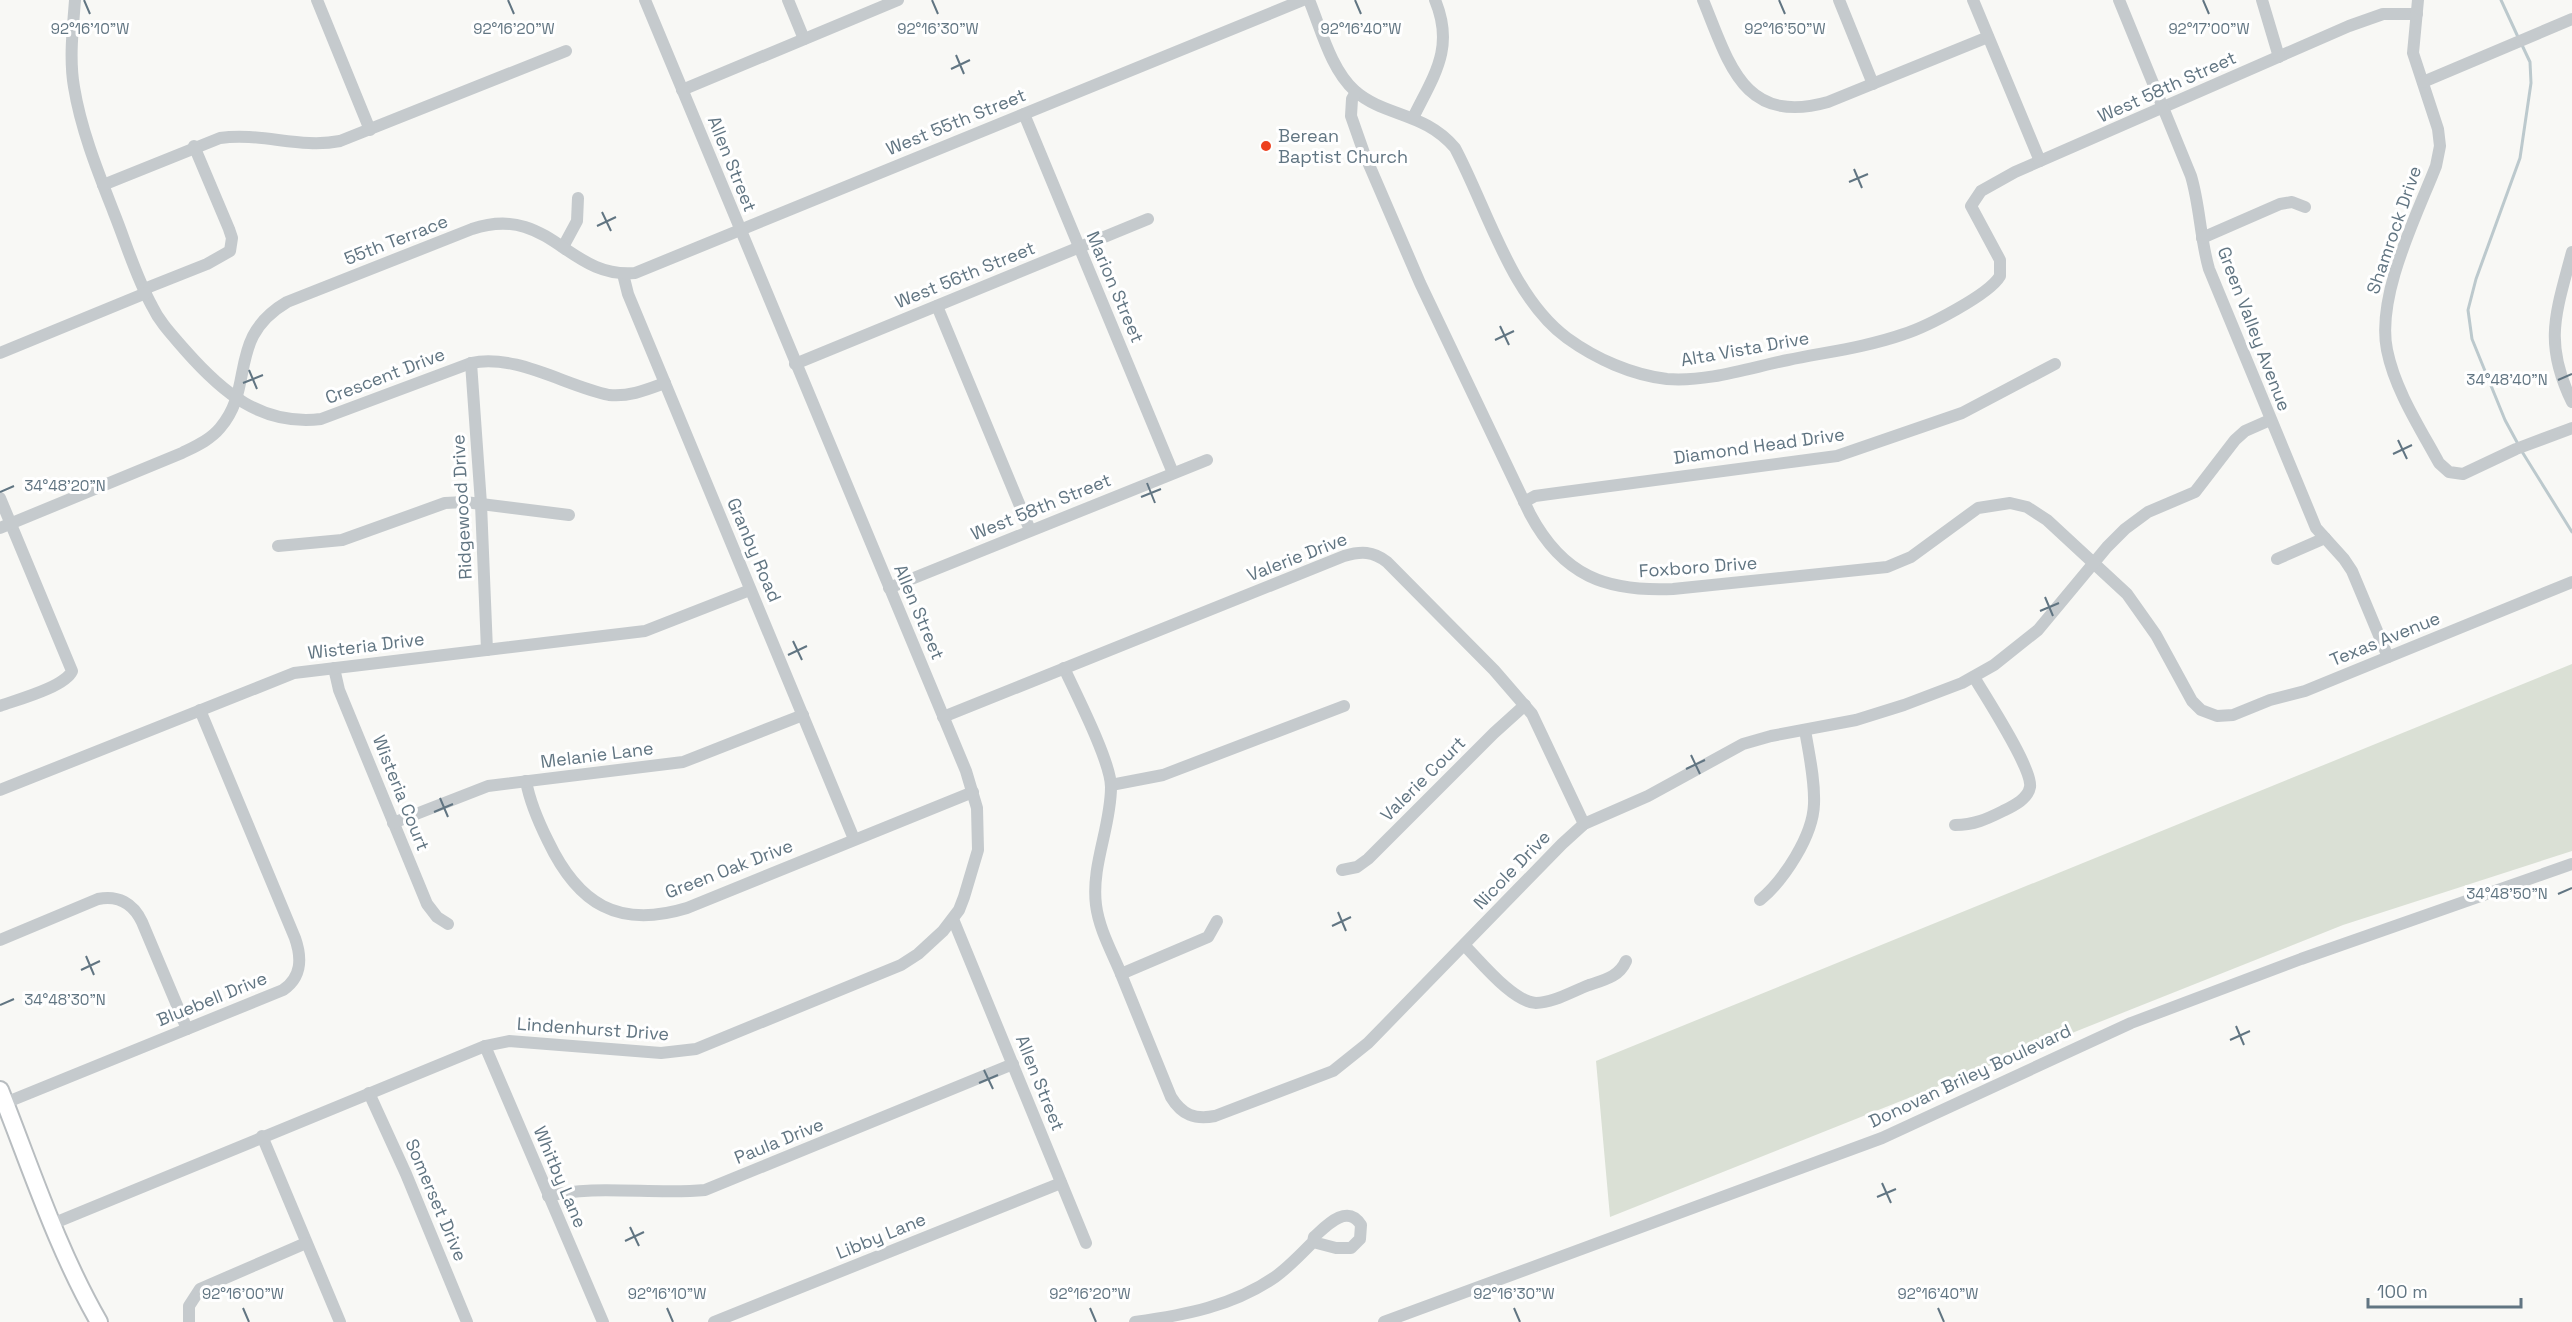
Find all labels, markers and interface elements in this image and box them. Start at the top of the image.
text: 92°16'10"W [51,19,129,38]
text: 92°16'20"W [473,19,555,38]
text: 92°16'30"W [897,19,979,38]
text: 92°16'40"W [1320,19,1402,38]
text: 92°16'50"W [1744,19,1826,38]
text: 92°17'00"W [2168,19,2250,38]
street label: West 58th Street [2094,46,2240,127]
street label: West 55th Street [882,83,1029,160]
street label: Allen Street [703,112,762,215]
place label: Berean Baptist Church [1278,124,1408,168]
marker: Berean Baptist Church [1259,139,1273,153]
street label: Shamrock Drive [2361,163,2426,297]
street label: 55th Terrace [341,209,451,270]
street label: Marion Street [1082,228,1149,346]
street label: West 56th Street [891,236,1038,313]
street label: Green Valley Avenue [2212,243,2296,414]
street label: Alta Vista Drive [1679,326,1811,371]
street label: Crescent Drive [322,342,448,409]
text: 34°48'40"N [2466,370,2548,389]
street label: Diamond Head Drive [1672,422,1846,469]
street label: Ridgewood Drive [446,434,477,580]
street label: West 58th Street [967,468,1114,545]
text: 34°48'20"N [24,476,106,495]
street label: Granby Road [722,494,787,605]
street label: Valerie Drive [1243,527,1350,586]
street label: Foxboro Drive [1638,551,1758,582]
street label: Allen Street [889,561,950,663]
street label: Texas Avenue [2326,606,2443,671]
street label: Wisteria Drive [306,627,426,664]
street label: Wisteria Court [368,731,435,854]
street label: Valerie Court [1375,731,1470,826]
street label: Melanie Lane [539,736,655,773]
street label: Nicole Drive [1468,825,1555,914]
street label: Green Oak Drive [662,834,796,903]
text: 34°48'50"N [2466,884,2548,903]
street label: Bluebell Drive [153,966,270,1031]
text: 34°48'30"N [24,990,106,1009]
street label: Lindenhurst Drive [516,1012,670,1045]
street label: Donovan Briley Boulevard [1865,1018,2075,1133]
street label: Allen Street [1011,1031,1070,1134]
street label: Paula Drive [731,1112,827,1169]
street label: Whitby Lane [529,1122,592,1231]
street label: Somerset Drive [400,1135,473,1264]
street label: Libby Lane [832,1207,929,1264]
scale bar [2368,1271,2521,1309]
text: 100 m [2377,1280,2428,1303]
text: 92°16'00"W [202,1284,284,1303]
text: 92°16'10"W [628,1284,706,1303]
text: 92°16'20"W [1049,1284,1131,1303]
text: 92°16'30"W [1473,1284,1555,1303]
text: 92°16'40"W [1897,1284,1979,1303]

